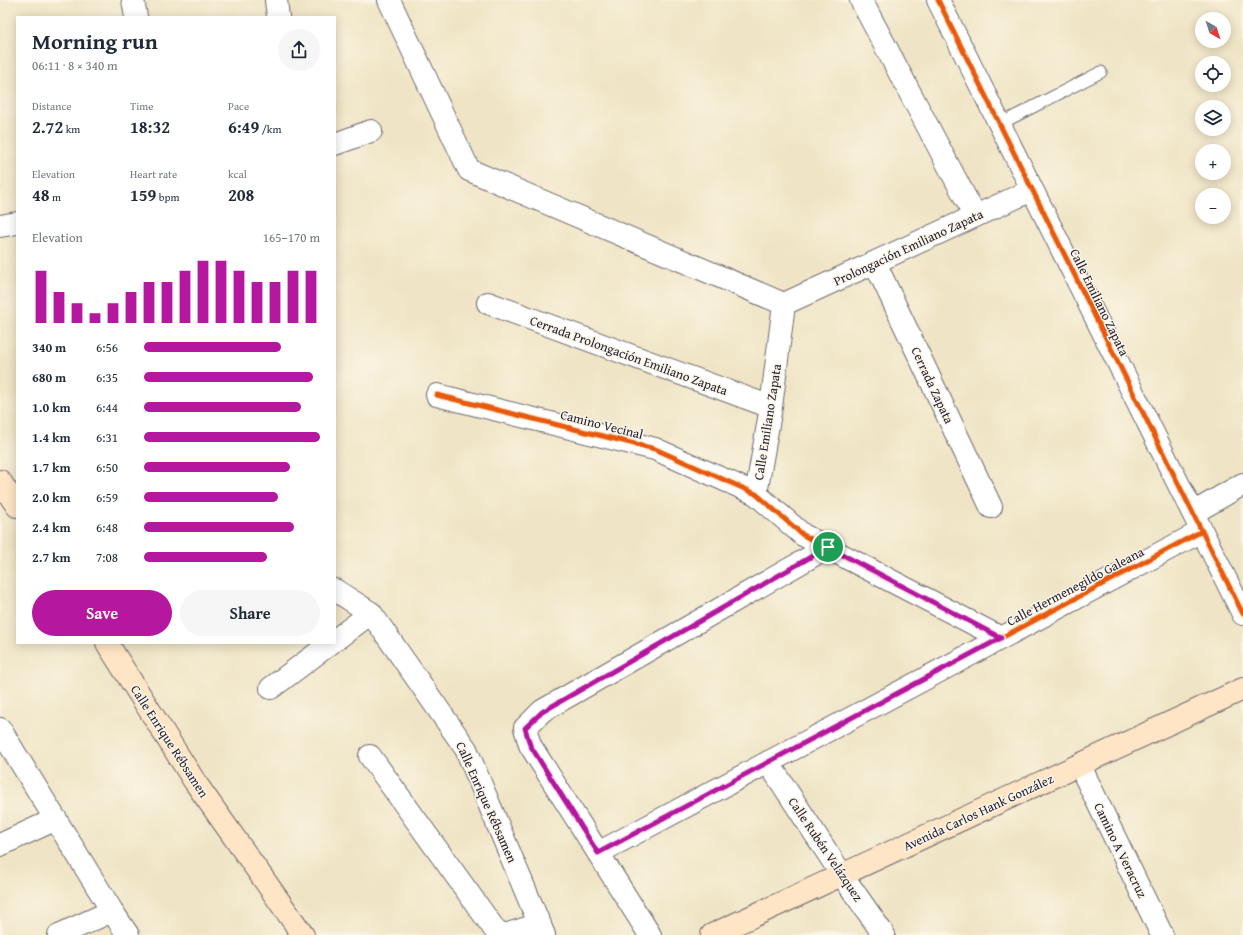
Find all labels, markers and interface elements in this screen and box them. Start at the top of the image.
north arrow [1195,12,1231,48]
map controls [1195,12,1231,224]
text: Morning run [32,25,158,57]
button: share [278,29,320,71]
text: 06:11 · 8 × 340 m [32,56,118,75]
button: locate [1195,56,1231,92]
text: Distance [32,98,71,114]
text: Time [130,98,153,114]
text: Pace [228,98,249,114]
button: layers [1195,100,1231,136]
text: 2.72 [32,114,63,139]
text: 18:32 [130,114,170,139]
text: 6:49 [228,114,259,139]
text: km [63,121,80,137]
text: /km [259,121,281,137]
button: + [1195,144,1231,180]
text: Elevation [32,166,75,182]
text: Heart rate [130,166,177,182]
text: kcal [228,166,247,182]
text: 48 [32,182,50,207]
text: 159 [130,182,156,207]
text: 208 [228,182,254,207]
button: − [1195,188,1231,224]
text: m [50,189,61,205]
text: bpm [156,189,179,205]
street label: Prolongación Emiliano Zapata [830,204,987,291]
text: Elevation [32,228,83,247]
text: 165–170 m [263,228,320,247]
street label: Calle Emiliano Zapata [1065,245,1134,360]
street label: Cerrada Prolongación Emiliano Zapata [527,311,731,400]
text: 340 m [32,338,66,357]
text: 6:56 [96,338,118,357]
street label: Cerrada Zapata [906,344,959,428]
street label: Calle Emiliano Zapata [749,362,786,482]
text: 680 m [32,368,66,387]
text: 6:35 [96,368,118,387]
text: 1.0 km [32,398,71,417]
text: 6:44 [96,398,118,417]
street label: Camino Vecinal [559,405,646,444]
text: 1.4 km [32,428,71,447]
text: 6:31 [96,428,118,447]
text: 1.7 km [32,458,71,477]
text: 6:50 [96,458,118,477]
text: 2.0 km [32,488,71,507]
text: 6:59 [96,488,118,507]
text: 2.4 km [32,518,71,537]
text: 6:48 [96,518,118,537]
pin [811,530,845,564]
icon: arrive [817,536,839,558]
street label: Calle Hermenegildo Galeana [1003,542,1148,631]
text: 2.7 km [32,548,71,567]
text: 7:08 [96,548,118,567]
button: Save [32,590,172,636]
button: Share [180,590,320,636]
street label: Calle Enrique Rébsamen [126,681,214,802]
street label: Calle Enrique Rébsamen [451,739,522,866]
street label: Avenida Carlos Hank González [900,769,1057,856]
street label: Calle Rubén Velázquez [784,793,868,905]
street label: Camino A Veracruz [1089,799,1152,901]

